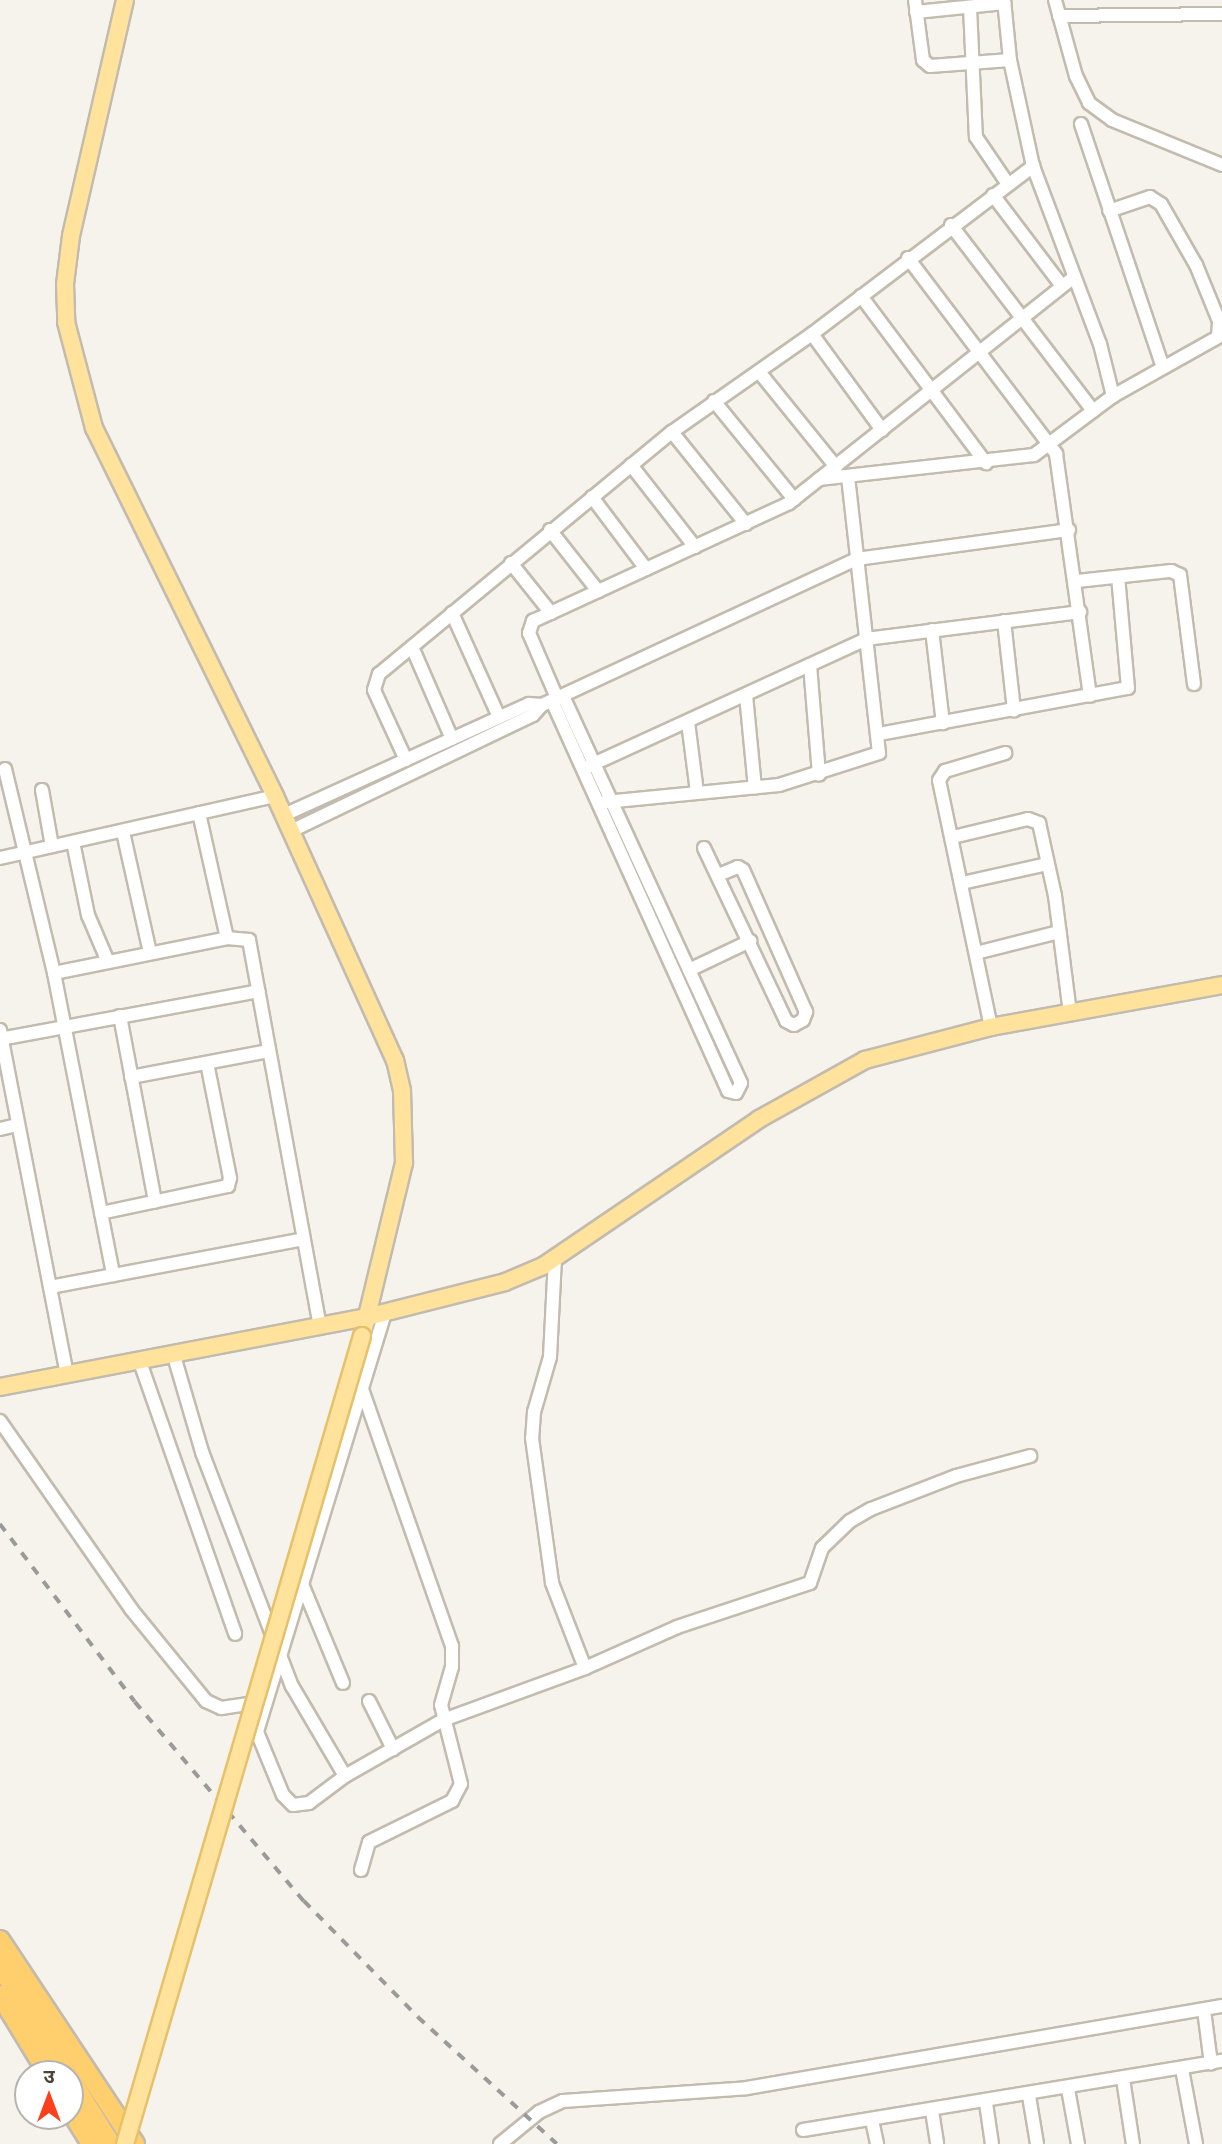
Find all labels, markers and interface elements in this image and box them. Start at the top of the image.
north arrow [14,2060,84,2130]
text: उ [43,2064,55,2087]

